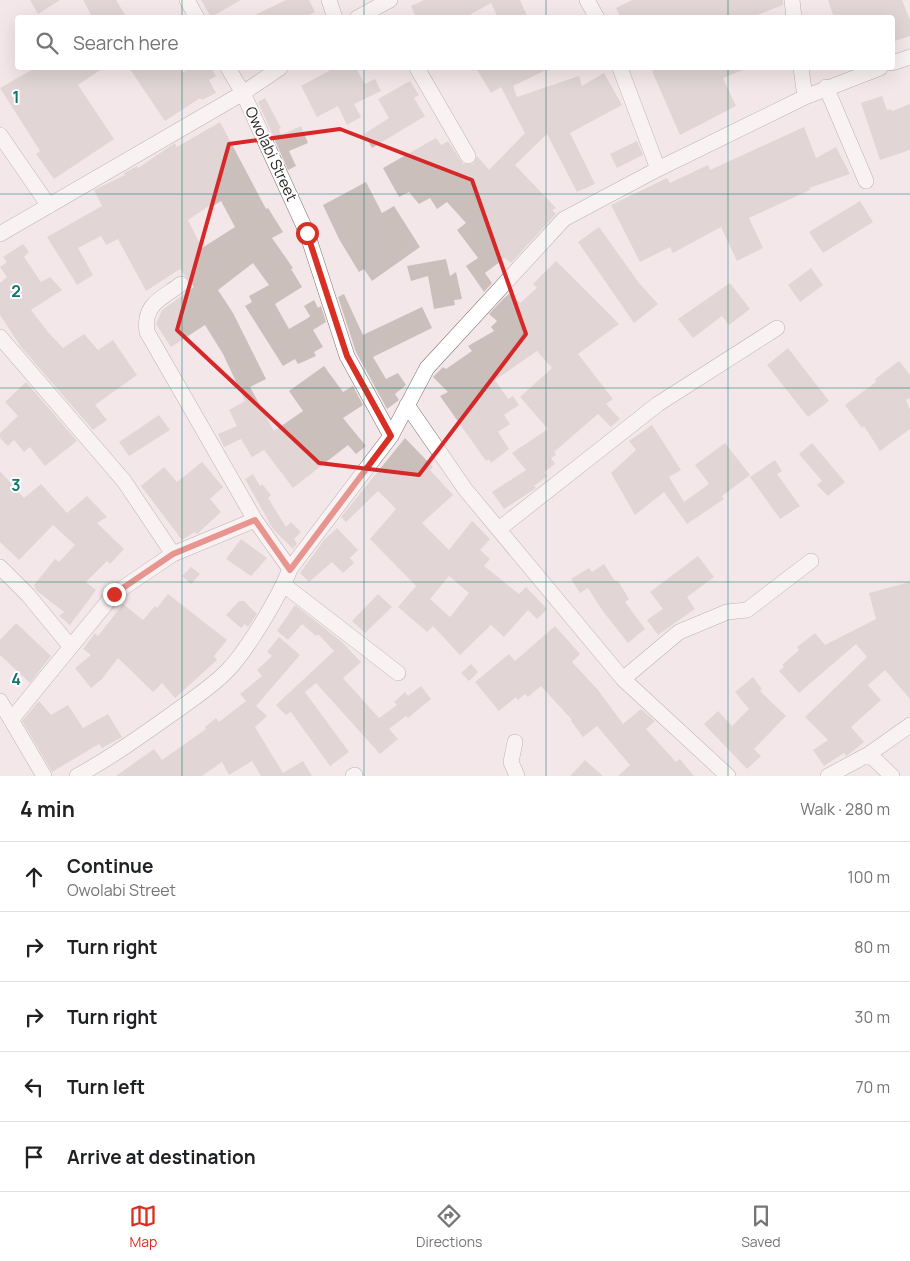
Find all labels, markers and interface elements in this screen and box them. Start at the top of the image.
search box [15,15,895,70]
icon: search [33,29,61,57]
text: Search here [73,30,179,56]
text: 1 [12,86,20,108]
street label: Owolabi Street [240,103,303,205]
route start [296,222,319,245]
text: 2 [11,280,21,302]
text: 3 [11,474,21,496]
route end [103,583,126,606]
text: 4 [11,668,21,690]
text: 4 min [20,795,75,823]
text: Walk · 280 m [800,798,890,820]
text: Continue [67,853,153,879]
icon: ahead [20,863,48,891]
text: 100 m [847,866,890,888]
text: Owolabi Street [67,879,176,901]
icon: right [20,933,48,961]
text: Turn right [67,934,157,960]
text: 80 m [854,936,890,958]
icon: right [20,1003,48,1031]
text: Turn right [67,1004,157,1030]
text: 30 m [855,1006,890,1028]
icon: left [20,1073,48,1101]
text: Turn left [67,1074,145,1100]
text: 70 m [855,1076,890,1098]
icon: arrive [20,1143,48,1171]
text: Arrive at destination [67,1144,256,1170]
tab: Map [129,1202,157,1251]
tab: Directions [416,1202,482,1251]
tab: Saved [741,1202,781,1251]

